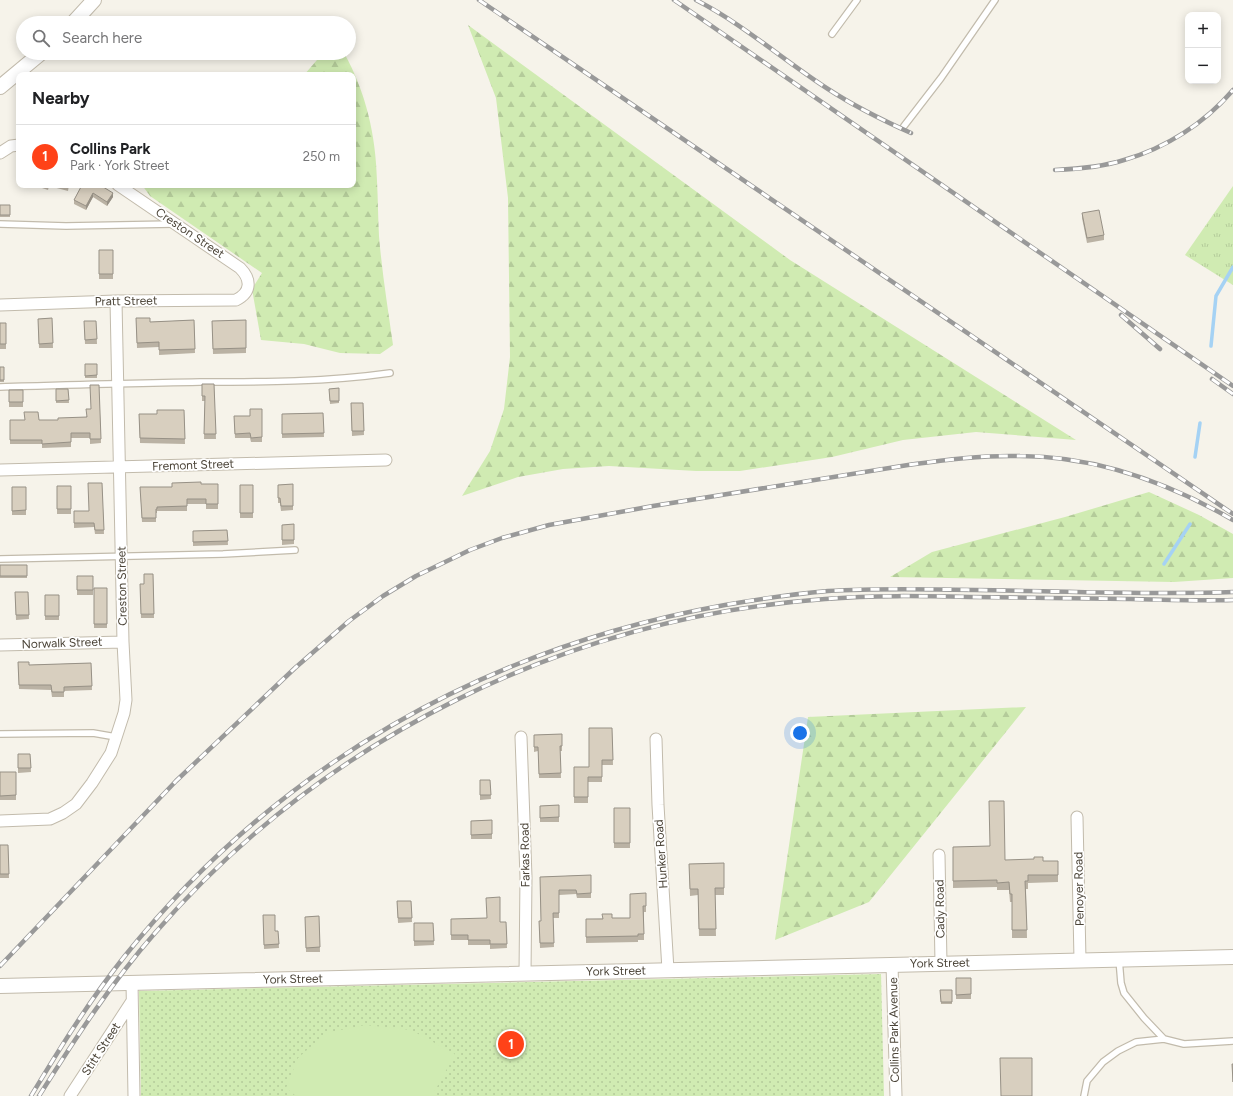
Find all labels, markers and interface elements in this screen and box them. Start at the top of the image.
map controls [1185,12,1221,84]
button: + [1185,12,1221,48]
search box [16,16,356,60]
icon: search [30,27,52,49]
text: Search here [62,29,142,47]
button: − [1185,48,1221,84]
text: Nearby [32,88,90,108]
text: Collins Park [70,140,151,158]
text: 1 [42,149,48,164]
text: 250 m [303,149,340,164]
text: Park · York Street [70,158,169,173]
street label: Creston Street [153,205,227,261]
street label: Pratt Street [95,293,158,309]
street label: Fremont Street [152,457,235,473]
street label: Creston Street [114,546,130,626]
street label: Norwalk Street [21,635,103,651]
your location [790,723,810,743]
street label: Hunker Road [652,819,670,889]
street label: Farkas Road [517,823,533,887]
street label: Penoyer Road [1071,852,1087,926]
street label: Cady Road [932,880,948,938]
street label: York Street [910,955,971,971]
street label: York Street [586,963,647,979]
street label: York Street [263,971,324,987]
street label: Collins Park Avenue [886,977,902,1083]
street label: Stitt Street [79,1020,124,1078]
pin: 1 [498,1029,524,1059]

